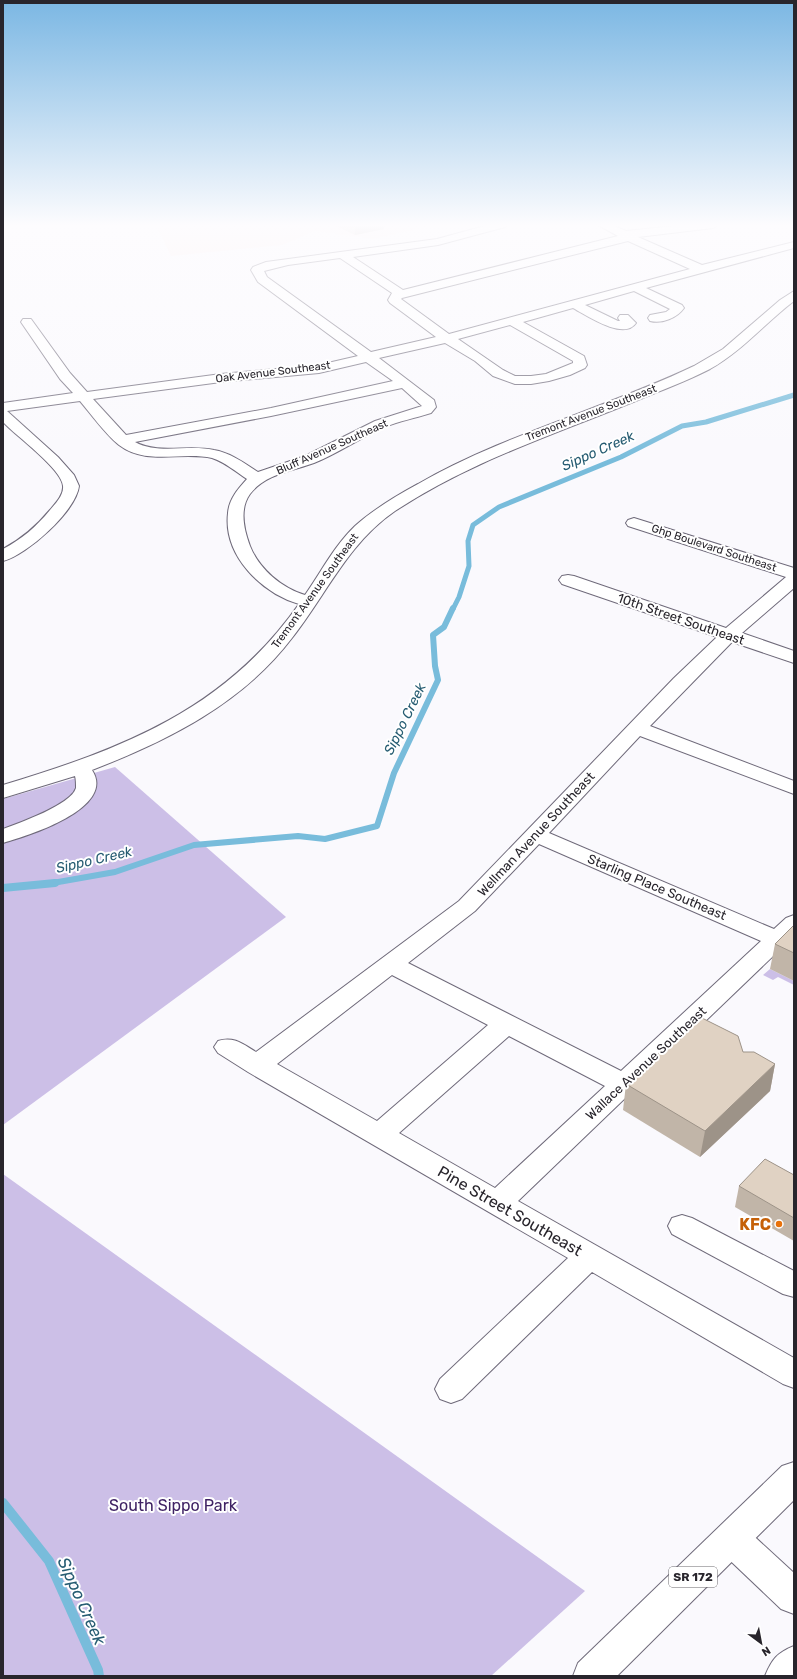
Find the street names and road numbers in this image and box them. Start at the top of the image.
street label: Oak Avenue Southeast [215,358,332,385]
street label: Tremont Avenue Southeast [524,382,659,444]
street label: Bluff Avenue Southeast [274,416,390,477]
street label: Ghp Boulevard Southeast [650,522,779,575]
street label: Tremont Avenue Southeast [269,530,362,651]
street label: 10th Street Southeast [616,590,746,648]
street label: Wellman Avenue Southeast [474,769,598,899]
street label: Starling Place Southeast [585,851,729,924]
street label: Wallace Avenue Southeast [583,1003,709,1123]
street label: Pine Street Southeast [434,1162,586,1260]
road number: SR 172 [669,1567,717,1587]

